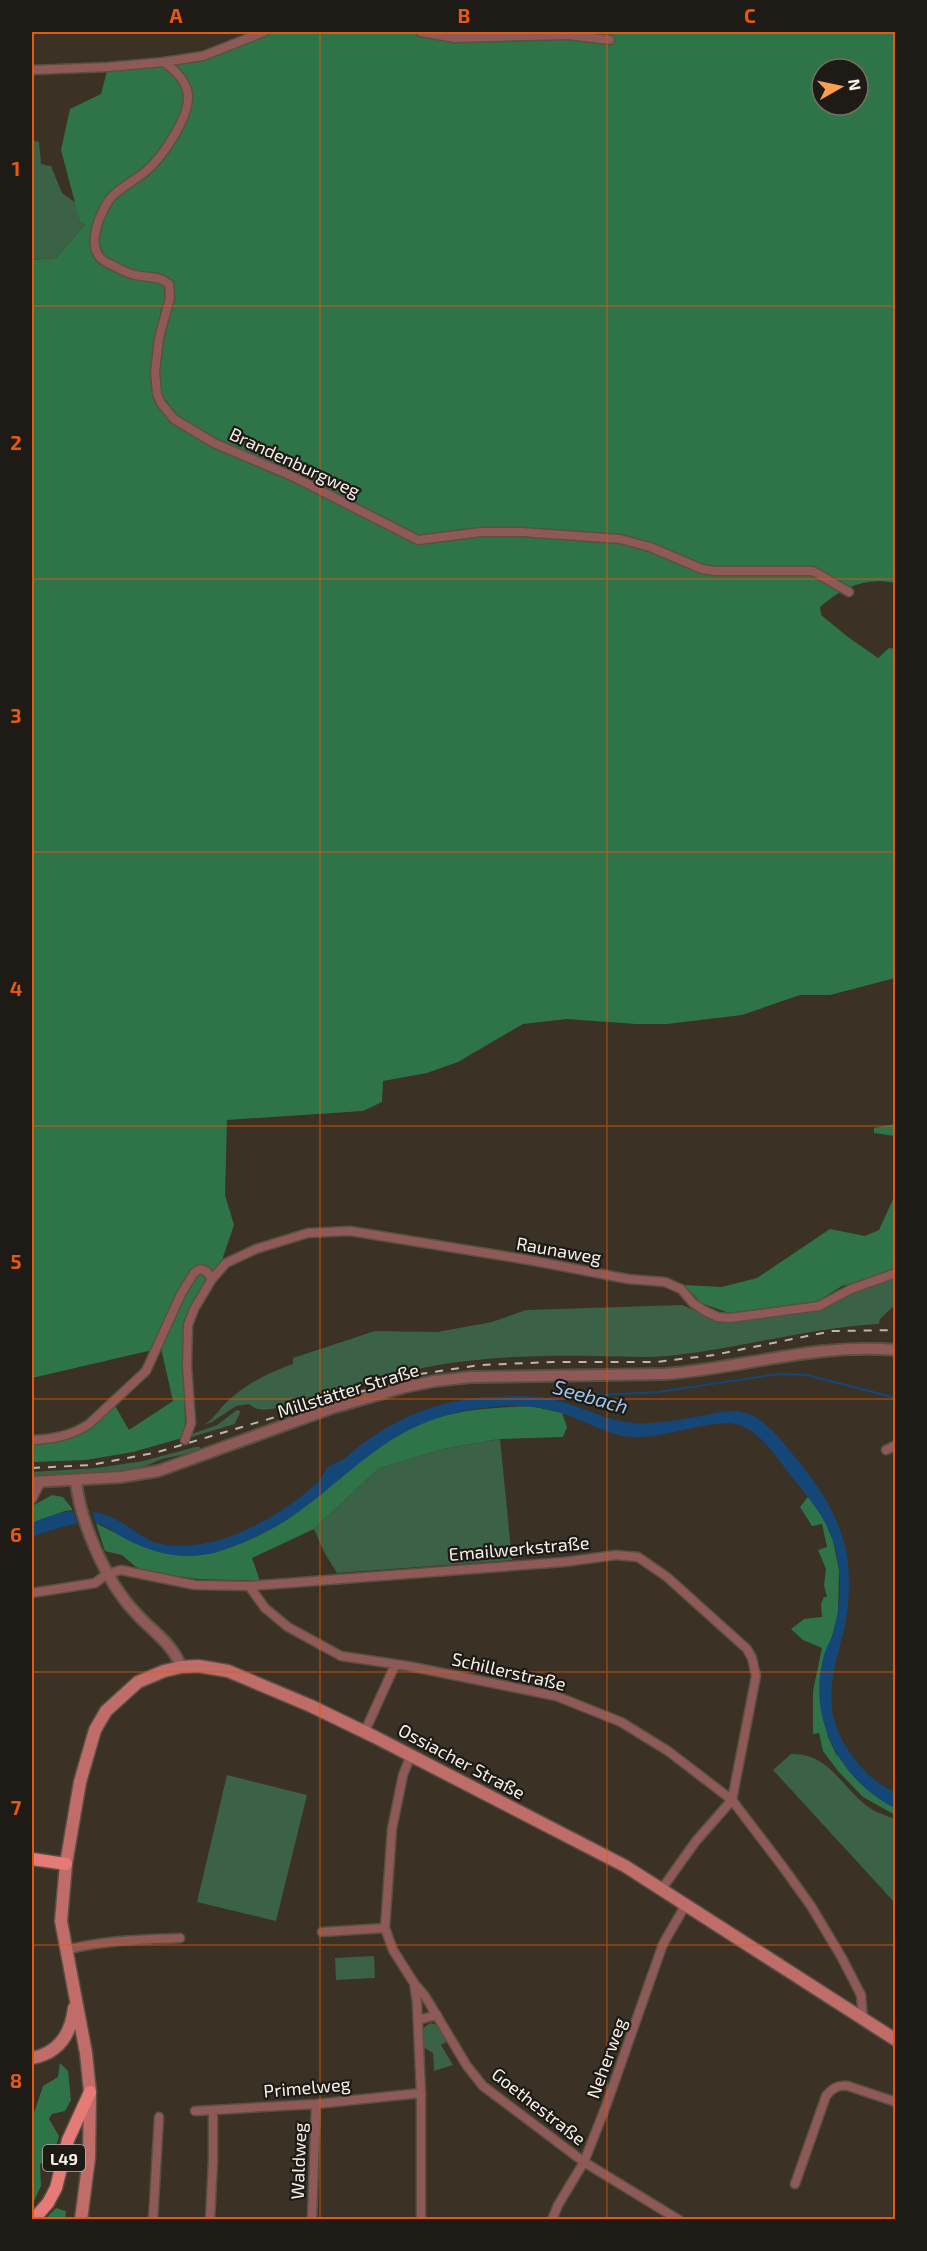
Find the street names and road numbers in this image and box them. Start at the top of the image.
street label: Brandenburgweg [226,422,364,502]
street label: Raunaweg [515,1232,603,1268]
street label: Millstätter Straße [275,1358,421,1422]
street label: Emailwerkstraße [448,1531,590,1565]
street label: Schillerstraße [450,1647,568,1695]
street label: Ossiacher Straße [395,1718,529,1804]
street label: Neherweg [581,2015,631,2101]
street label: Goethestraße [488,2063,590,2149]
street label: Primelweg [263,2072,351,2102]
street label: Waldweg [286,2122,310,2200]
road number: L49 [43,2145,85,2171]

